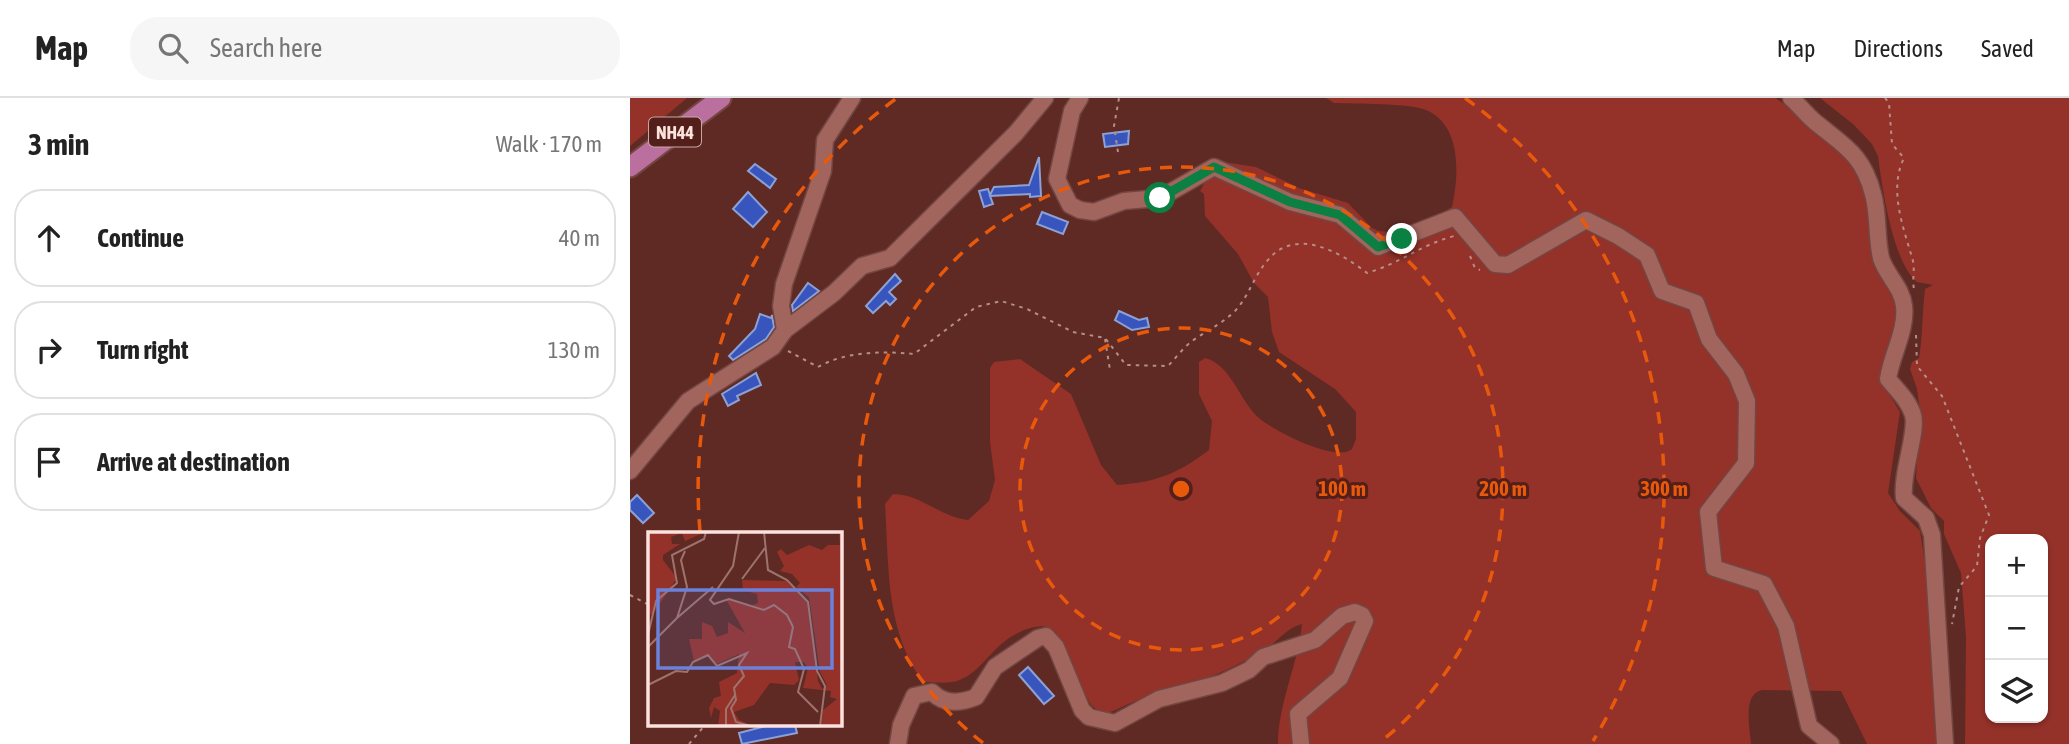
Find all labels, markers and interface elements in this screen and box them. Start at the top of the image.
search box [130,17,620,80]
text: Map [35,29,88,67]
icon: search [154,29,192,67]
text: Search here [210,33,322,63]
text: Map [1777,35,1815,62]
text: Directions [1853,35,1943,62]
text: Saved [1981,35,2034,62]
road number: NH44 [649,117,701,146]
text: 3 min [28,127,89,161]
text: Walk · 170 m [496,131,602,157]
route start [1144,182,1175,213]
icon: ahead [30,219,68,257]
text: Continue [97,223,184,253]
route end [1386,223,1417,254]
text: 40 m [559,225,600,251]
icon: right [30,331,68,369]
text: Turn right [97,335,188,365]
text: 130 m [548,337,600,363]
icon: arrive [30,443,68,481]
text: Arrive at destination [97,447,290,477]
text: 100 m [1318,476,1366,500]
text: 200 m [1479,476,1527,500]
text: 300 m [1640,476,1688,500]
centre of rings [1169,477,1193,501]
inset map [648,532,842,726]
map controls [1985,534,2048,723]
button: + [1985,534,2048,597]
button: − [1985,597,2048,660]
button: layers [1985,660,2048,723]

